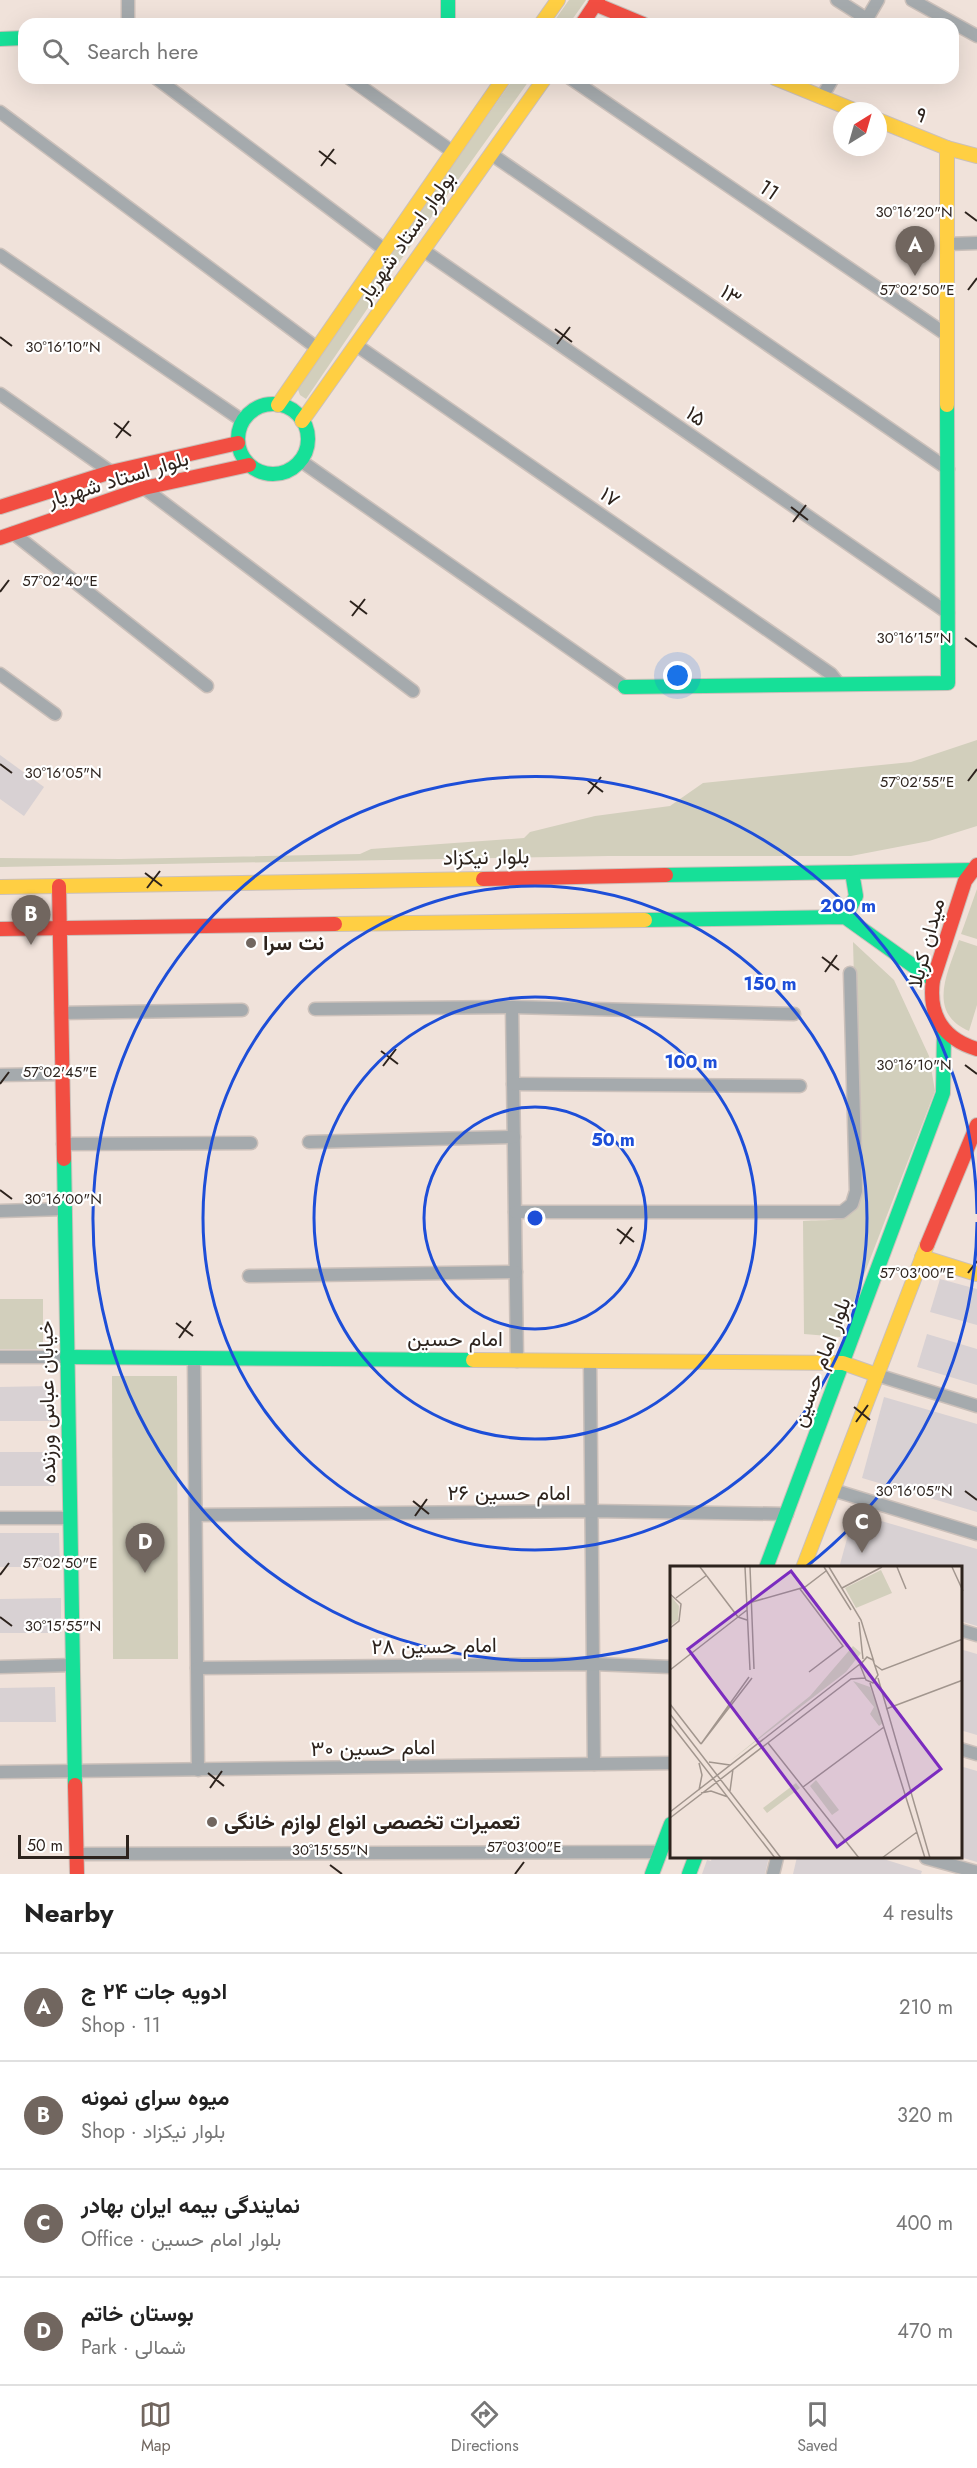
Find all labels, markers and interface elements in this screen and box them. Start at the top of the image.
search box [18,18,959,84]
icon: search [39,35,72,68]
text: Search here [87,35,198,67]
street label: ۹ [911,99,931,131]
north arrow [833,102,887,156]
street label: بولوار استاد شهریار [349,165,463,310]
street label: 11 [753,172,785,208]
text: 30°16'20"N [875,201,953,223]
pin: A [896,226,934,276]
street label: ۱۳ [714,277,748,313]
text: 57°02'50"E [879,279,955,301]
text: 30°16'10"N [25,336,101,358]
street label: ۱۵ [680,398,712,434]
street label: بلوار استاد شهریار [43,443,192,515]
street label: ۱۷ [594,479,626,515]
text: 57°02'40"E [22,570,98,592]
text: 30°16'15"N [877,627,951,649]
your location [663,661,692,690]
text: 30°16'05"N [24,762,102,784]
text: 57°02'55"E [880,771,954,793]
street label: بلوار نیکزاد [442,841,530,873]
text: 200 m [820,893,876,919]
street label: میدان کربلا [900,895,952,991]
pin: B [12,896,51,945]
place label: نت سرا [263,928,324,958]
marker: نت سرا [244,936,258,950]
text: 150 m [744,971,796,997]
text: 100 m [664,1049,718,1075]
text: 30°16'10"N [876,1054,952,1076]
text: 57°02'45"E [23,1061,97,1083]
text: 50 m [591,1127,635,1153]
text: 30°16'00"N [24,1188,102,1210]
centre of rings [525,1208,545,1228]
text: 57°03'00"E [879,1262,955,1284]
street label: بلوار امام حسین [784,1293,858,1431]
street label: خیابان عباس ورزنده [31,1320,63,1484]
street label: امام حسین [407,1324,503,1354]
street label: امام حسین ۲۶ [447,1478,571,1508]
text: 30°16'05"N [875,1480,953,1502]
pin: C [842,1504,882,1553]
pin: D [126,1524,164,1573]
text: 57°02'50"E [22,1552,98,1574]
inset map [670,1566,962,1859]
text: 30°15'55"N [25,1615,101,1637]
street label: امام حسین ۲۸ [371,1630,497,1662]
street label: امام حسین ۳۰ [310,1732,436,1764]
place label: تعمیرات تخصصی انواع لوازم خانگی [224,1807,521,1837]
marker: تعمیرات تخصصی انواع لوازم خانگی [205,1815,219,1829]
scale bar [18,1832,129,1860]
text: 50 m [27,1834,63,1857]
text: 57°03'00"E [486,1836,562,1858]
text: 30°15'55"N [292,1839,368,1861]
text: Nearby [24,1894,113,1932]
text: 4 results [882,1899,953,1928]
text: ادویه جات ۲۴ ج [81,1975,227,2007]
text: A [36,1993,51,2022]
text: 210 m [899,1993,953,2022]
text: Shop · 11 [81,2011,161,2040]
text: میوه سرای نمونه [81,2081,230,2113]
text: B [37,2101,50,2130]
text: 320 m [897,2101,953,2130]
text: Shop · بلوار نیکزاد [81,2117,225,2146]
text: نمایندگی بیمه ایران بهادر [81,2189,300,2221]
text: C [36,2209,51,2238]
text: 400 m [896,2209,953,2238]
text: Office · بلوار امام حسین [81,2225,281,2254]
text: بوستان خاتم [81,2297,194,2329]
text: D [36,2317,51,2346]
text: 470 m [897,2317,953,2346]
text: Park · شمالی [81,2333,186,2362]
tab: Map [139,2398,172,2457]
tab: Directions [451,2398,519,2457]
tab: Saved [797,2398,838,2457]

